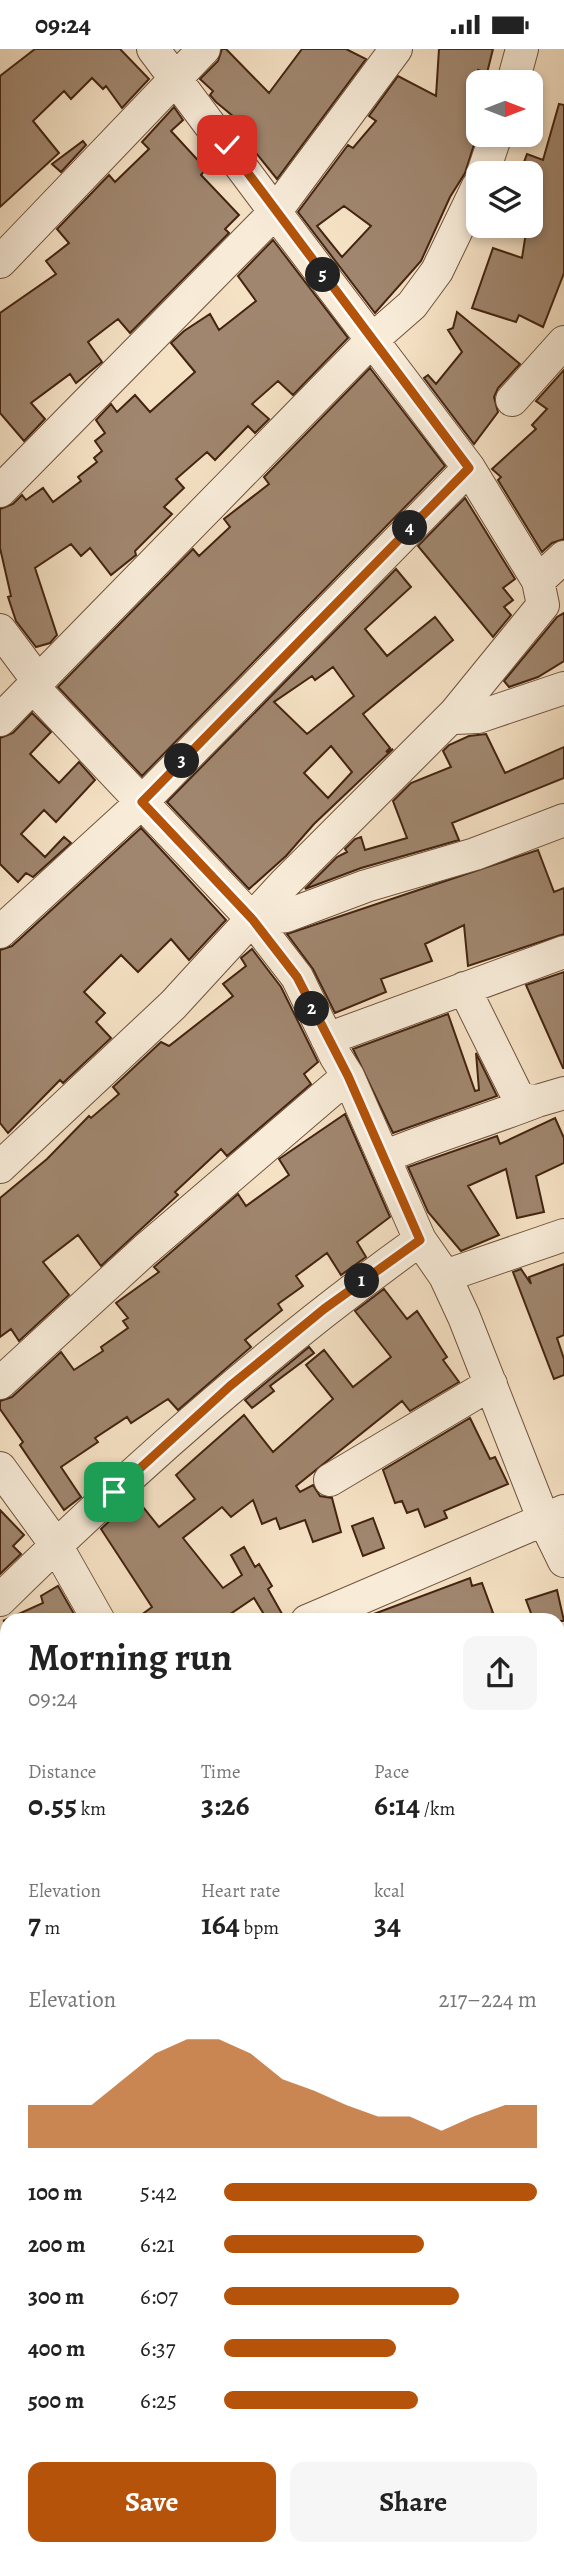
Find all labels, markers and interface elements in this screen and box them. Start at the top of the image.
text: 09:24 [35,7,91,42]
north arrow [466,70,542,147]
map controls [466,70,543,238]
pin [197,115,257,175]
icon: check [208,126,246,164]
button: layers [466,161,543,238]
pin: 5 [306,257,340,293]
text: 5 [318,261,327,287]
pin: 4 [392,511,428,545]
text: 4 [405,514,414,540]
pin: 3 [164,743,200,779]
text: 3 [177,747,186,773]
pin: 2 [294,991,330,1027]
text: 2 [307,995,316,1021]
pin: 1 [344,1263,380,1299]
text: 1 [358,1267,365,1293]
pin [84,1462,144,1522]
icon: arrive [95,1473,133,1511]
text: Morning run [28,1631,232,1683]
button: share [463,1636,537,1710]
text: 09:24 [28,1683,78,1714]
text: Distance [28,1759,96,1785]
text: Time [201,1759,240,1785]
text: Pace [374,1759,409,1785]
text: 0.55 [28,1785,77,1825]
text: 3:26 [201,1785,250,1825]
text: 6:14 [374,1785,420,1825]
text: km [77,1796,106,1822]
text: /km [420,1796,455,1822]
text: Elevation [28,1878,101,1904]
text: Heart rate [201,1878,280,1904]
text: kcal [374,1878,404,1904]
text: 7 [28,1904,41,1944]
text: 164 [201,1904,240,1944]
text: 34 [374,1904,401,1944]
text: m [41,1915,60,1941]
text: bpm [240,1915,279,1941]
text: Elevation [28,1984,116,2015]
text: 217–224 m [439,1984,537,2015]
text: 100 m [28,2177,83,2208]
text: 5:42 [140,2177,177,2208]
text: 200 m [28,2229,86,2260]
text: 6:21 [140,2229,175,2260]
text: 300 m [28,2281,84,2312]
text: 6:07 [140,2281,178,2312]
text: 400 m [28,2333,85,2364]
text: 6:37 [140,2333,175,2364]
text: 500 m [28,2385,84,2416]
text: 6:25 [140,2385,177,2416]
button: Save [28,2462,276,2542]
button: Share [290,2462,537,2542]

